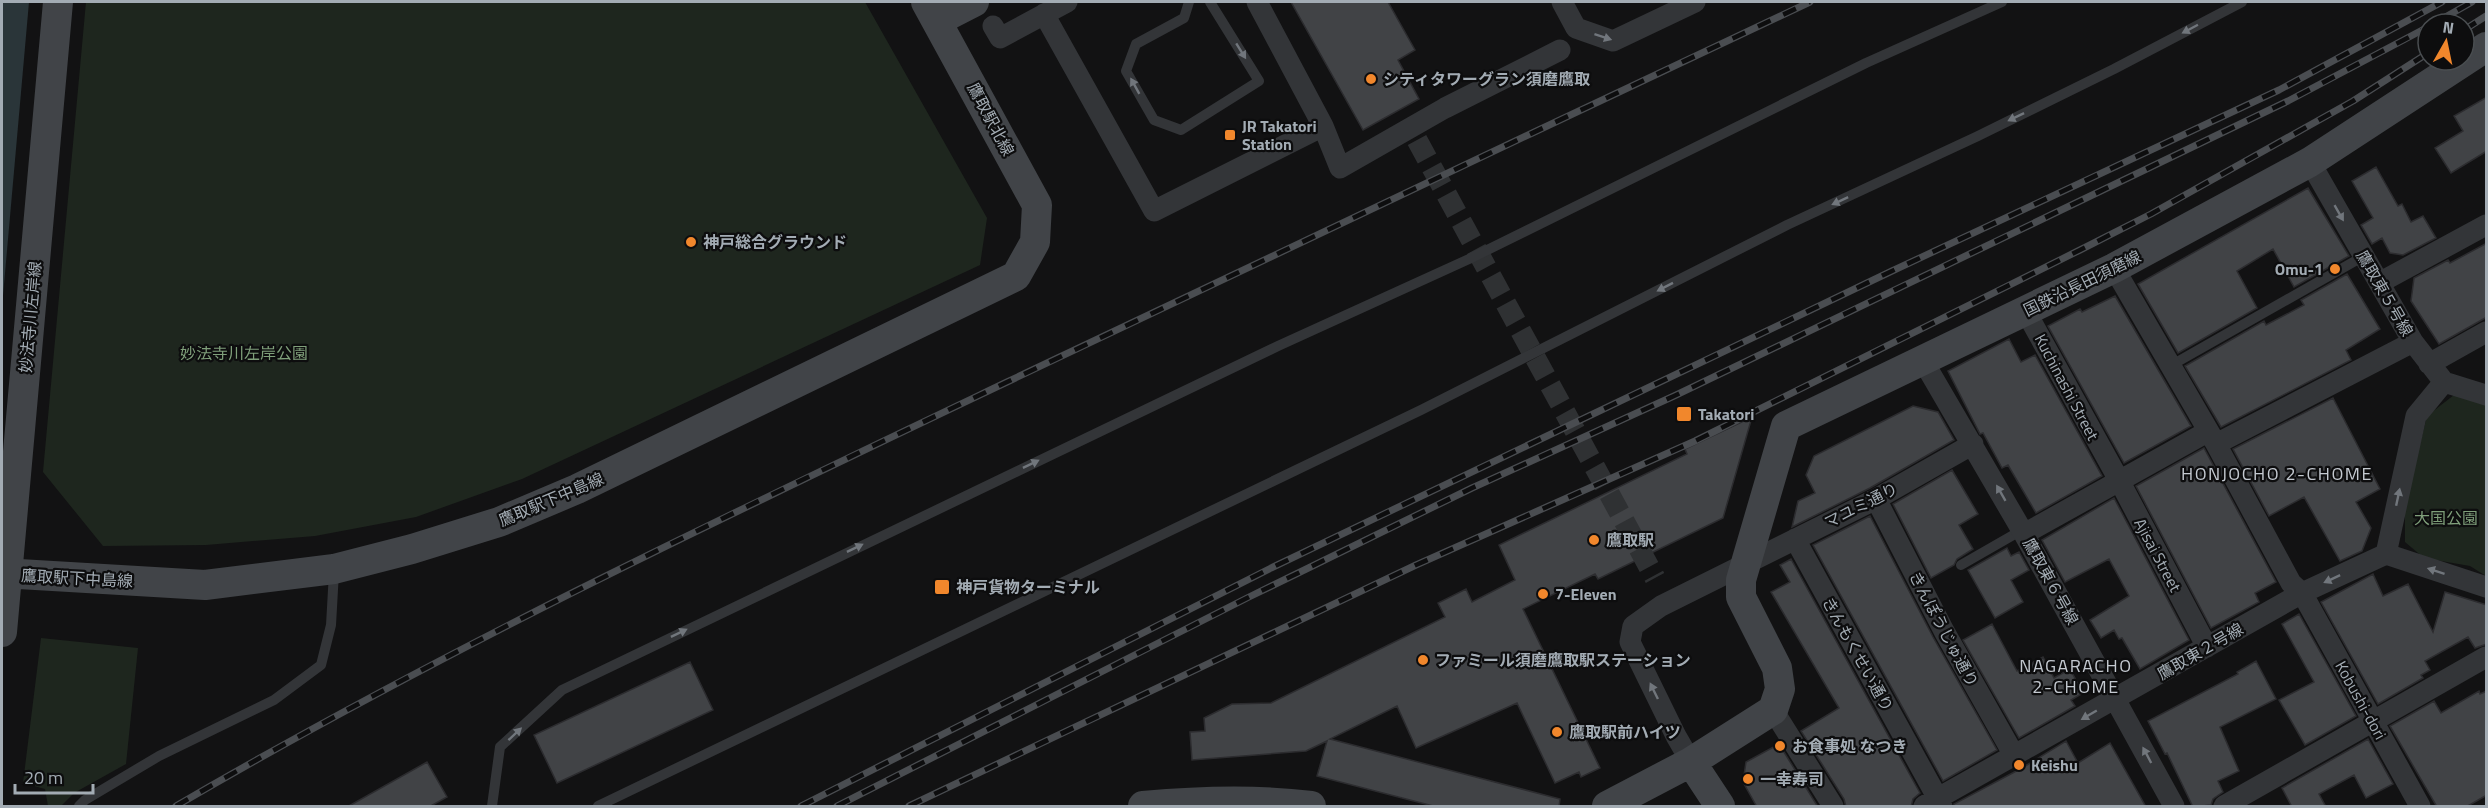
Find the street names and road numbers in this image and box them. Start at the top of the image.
street label: 鷹取駅北線 [962,78,1020,160]
street label: 国鉄沿長田須磨線 [2019,244,2145,322]
street label: 鷹取東５号線 [2351,245,2419,341]
street label: 妙法寺川左岸線 [13,260,47,374]
street label: Kuchinashi Street [2029,330,2105,445]
street label: 鷹取駅下中島線 [495,466,607,532]
street label: マユミ通り [1820,476,1902,534]
street label: Ajisai Street [2129,514,2188,596]
street label: 鷹取東６号線 [2017,533,2085,629]
street label: 鷹取駅下中島線 [20,563,134,593]
street label: きんぽうじゅ通り [1903,567,1985,691]
street label: きんもくせい通り [1816,592,1900,716]
street label: 鷹取東２号線 [2152,617,2248,685]
street label: Kobushi-dori [2329,656,2393,744]

